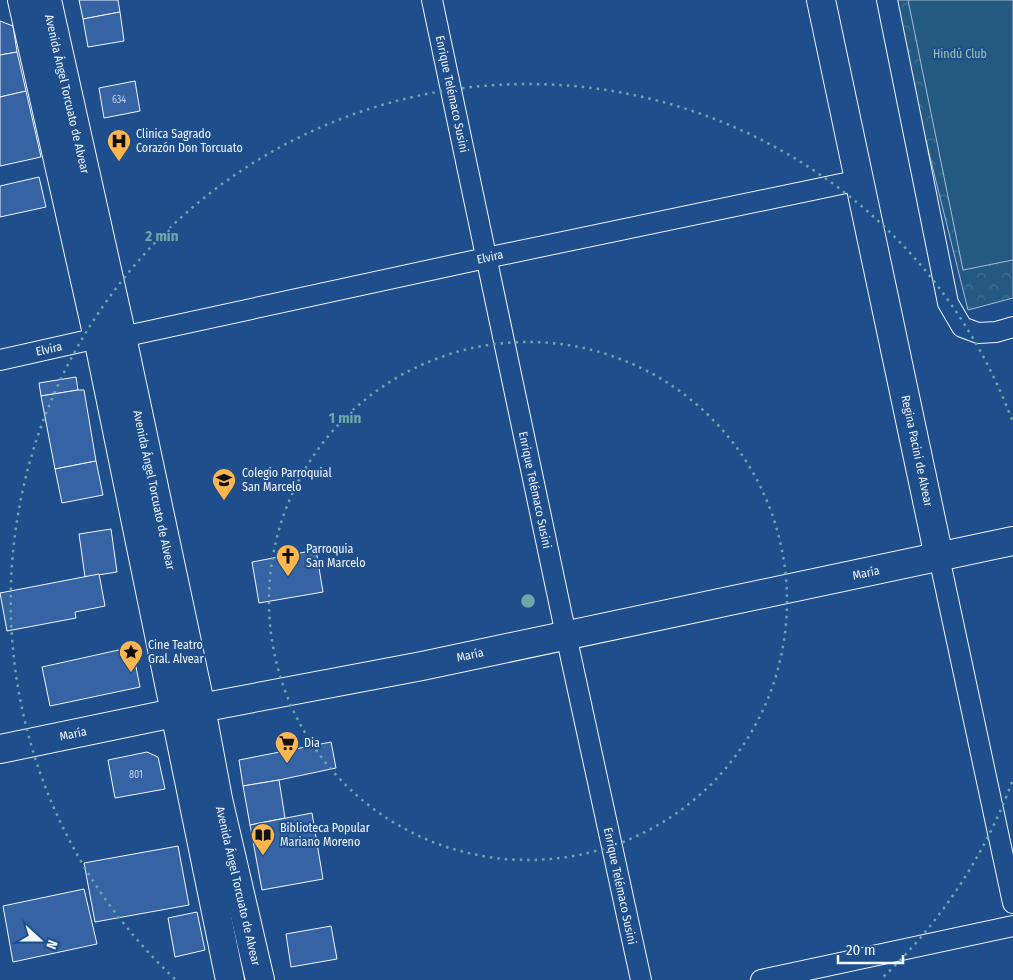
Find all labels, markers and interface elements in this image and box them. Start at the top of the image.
street label: Avenida Ángel Torcuato de Alvear [42,13,93,176]
street label: Enrique Telémaco Susini [433,34,471,154]
park label: Hindú Club [933,47,987,61]
house number: 634 [112,94,126,106]
place label: Clinica Sagrado Corazón Don Torcuato [136,127,243,155]
hospital icon: Clinica Sagrado Corazón Don Torcuato [106,128,132,162]
text: 2 min [144,227,179,245]
street label: Elvira [476,247,505,267]
street label: Elvira [35,339,64,359]
street label: Regina Pacini de Alvear [898,394,936,509]
street label: Avenida Ángel Torcuato de Alvear [130,409,179,572]
text: 1 min [329,409,361,427]
street label: Enrique Telémaco Susini [516,430,554,550]
place label: Colegio Parroquial San Marcelo [242,466,332,494]
school or university icon: Colegio Parroquial San Marcelo [211,467,237,501]
place label: Parroquia San Marcelo [306,542,366,570]
church icon: Parroquia San Marcelo [275,543,301,577]
street label: María [851,563,881,583]
centre of rings [519,592,537,610]
place label: Cine Teatro Gral. Alvear [148,638,204,666]
place icon: Cine Teatro Gral. Alvear [118,639,144,673]
street label: María [455,645,485,665]
street label: María [58,724,88,744]
supermarket icon: Dia [274,730,300,764]
place label: Dia [304,736,320,750]
house number: 801 [129,769,143,781]
street label: Avenida Ángel Torcuato de Alvear [213,805,264,968]
place label: Biblioteca Popular Mariano Moreno [280,821,371,849]
library icon: Biblioteca Popular Mariano Moreno [250,822,276,856]
street label: Enrique Telémaco Susini [601,826,639,946]
north arrow [15,915,65,965]
scale bar [838,932,903,964]
text: N [42,938,61,951]
text: 20 m [846,941,876,959]

